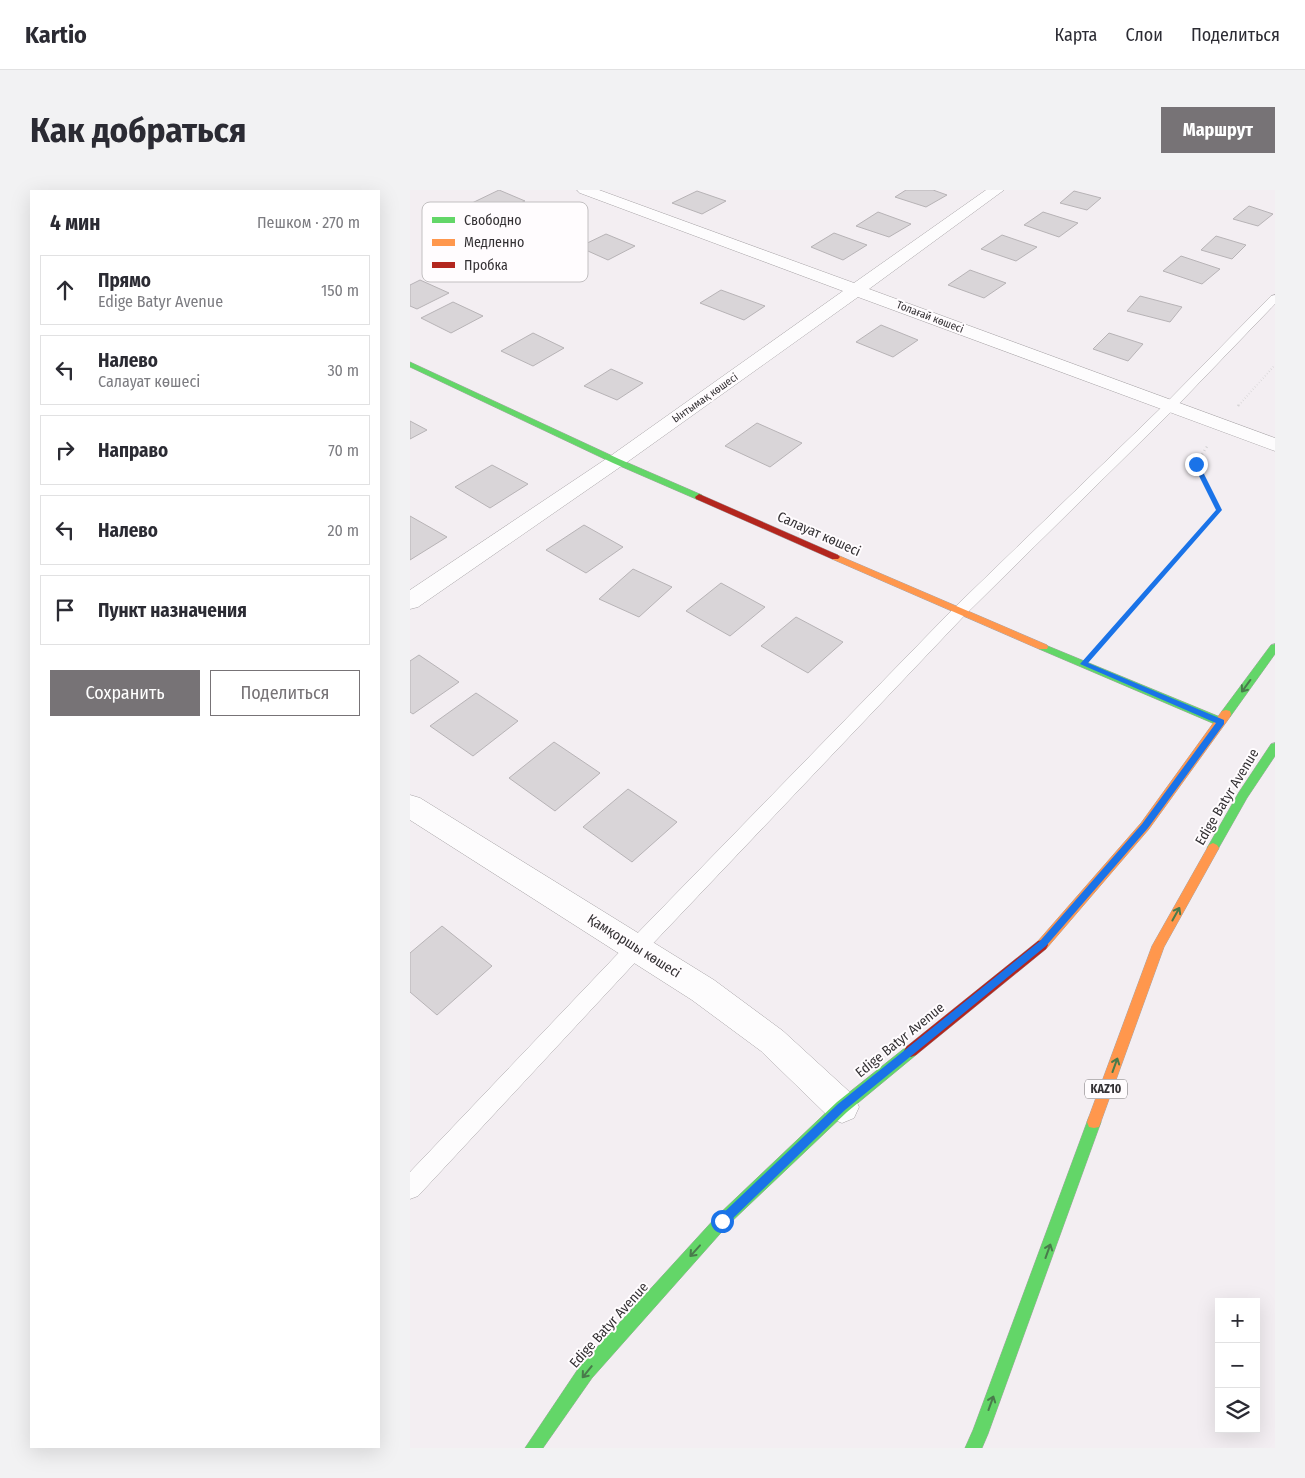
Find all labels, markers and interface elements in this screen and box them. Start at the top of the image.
text: Kartio [25,21,87,49]
text: Карта [1054,24,1097,46]
text: Слои [1125,24,1163,46]
text: Поделиться [1191,24,1280,46]
button: Маршрут [1161,107,1275,153]
text: Как добраться [30,109,247,151]
legend [422,202,588,282]
text: 4 мин [50,210,100,236]
text: Свободно [464,212,522,229]
text: Пешком · 270 m [257,213,360,232]
text: Медленно [464,234,524,251]
text: Пробка [464,257,508,274]
text: Прямо [98,269,151,292]
icon: ahead [51,276,79,304]
text: 150 m [321,281,359,300]
text: Edige Batyr Avenue [98,292,223,311]
street label: Толағай көшесі [895,298,966,336]
text: Налево [98,349,158,372]
icon: left [51,356,79,384]
text: 30 m [327,361,359,380]
street label: Ынтымақ көшесі [670,370,741,425]
text: Салауат көшесі [98,372,200,391]
icon: right [51,436,79,464]
text: Направо [98,439,168,462]
text: 70 m [328,441,359,460]
route end [1185,453,1208,476]
street label: Салауат көшесі [775,508,863,560]
icon: left [51,516,79,544]
text: Налево [98,519,158,542]
text: 20 m [328,521,359,540]
icon: arrive [51,596,79,624]
text: Пункт назначения [98,599,247,622]
button: Сохранить [50,670,200,716]
button: Поделиться [210,670,360,716]
one-way arrow [1241,679,1251,693]
street label: Edige Batyr Avenue [1192,746,1263,848]
one-way arrow [1171,908,1181,922]
street label: Қамқоршы көшесі [584,910,684,982]
street label: Edige Batyr Avenue [852,999,948,1081]
one-way arrow [1111,1058,1120,1073]
road number: KAZ10 [1085,1080,1127,1099]
route start [711,1210,734,1233]
one-way arrow [1044,1243,1053,1259]
one-way arrow [690,1244,701,1257]
street label: Edige Batyr Avenue [566,1279,652,1371]
map controls [1215,1298,1260,1433]
button: + [1215,1298,1260,1343]
button: − [1215,1343,1260,1388]
one-way arrow [581,1365,592,1378]
button: layers [1215,1388,1260,1433]
one-way arrow [987,1396,997,1411]

